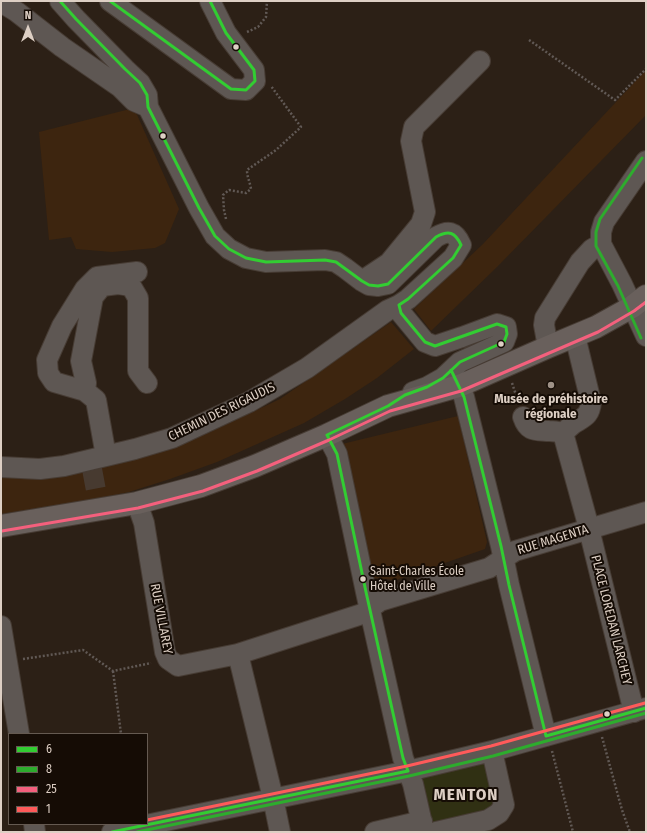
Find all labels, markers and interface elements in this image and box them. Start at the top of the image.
north arrow [8,8,48,48]
text: N [25,9,31,22]
unlabelled marker [231,42,241,52]
unlabelled marker [158,131,168,141]
unlabelled marker [496,339,506,349]
street label: CHEMIN DES RIGAUDIS [166,379,278,445]
marker: Musée de préhistoire régionale [546,380,556,390]
place label: Musée de préhistoire régionale [494,391,608,422]
street label: RUE MAGENTA [516,522,590,558]
street label: PLACE LOREDAN LARCHEY [587,553,635,687]
place label: Saint-Charles École Hôtel de Ville [370,565,464,593]
marker: Saint-Charles École Hôtel de Ville [358,574,368,584]
street label: RUE VILLAREY [146,582,176,656]
unlabelled marker [602,709,612,719]
legend [8,733,148,825]
text: 6 [46,742,52,756]
text: 8 [46,762,52,776]
text: 25 [46,782,57,796]
district label: MENTON [433,785,499,805]
text: 1 [46,802,51,816]

